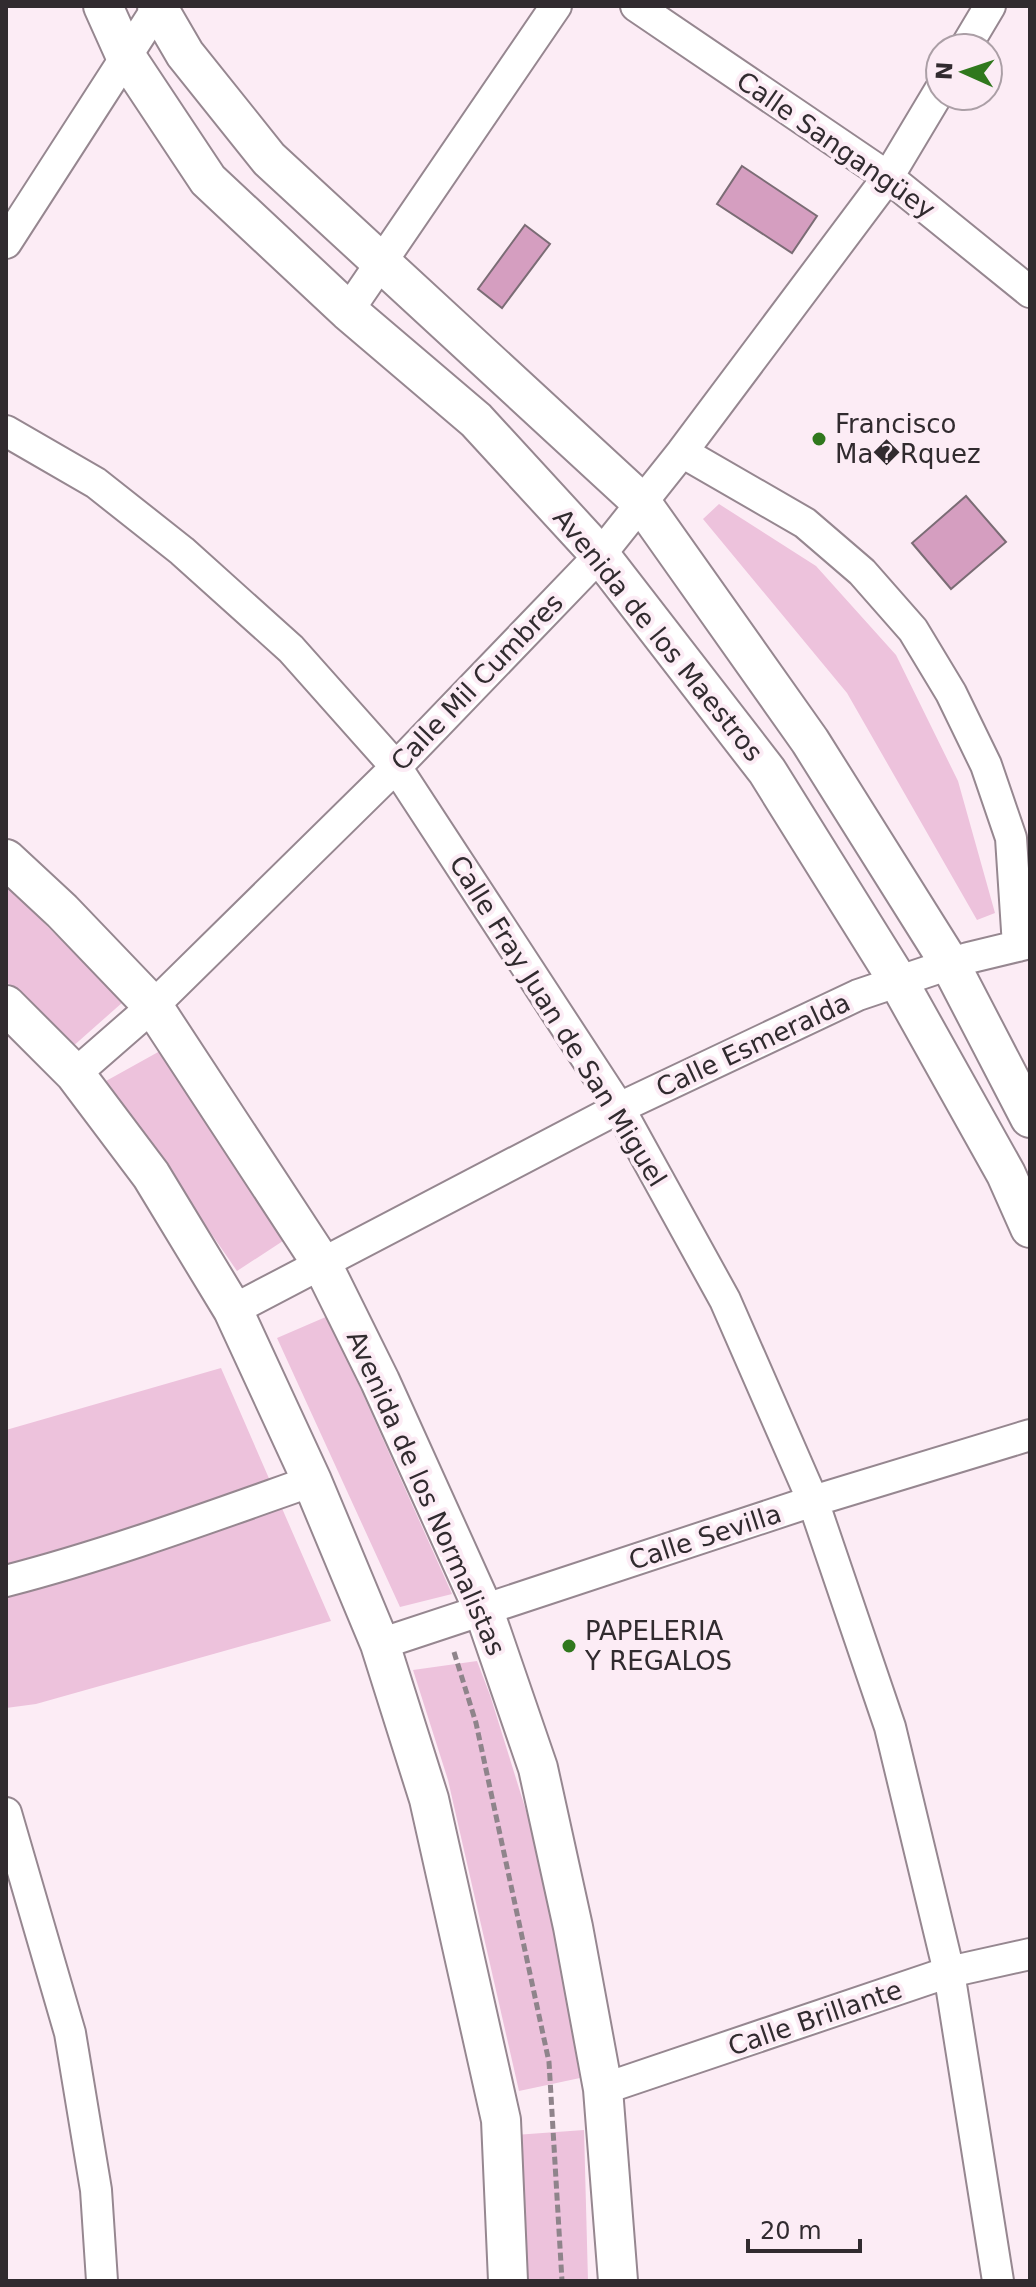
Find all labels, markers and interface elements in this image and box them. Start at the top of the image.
north arrow [924,32,1004,112]
text: N [932,61,957,81]
street label: Calle Sangangüey [731,65,941,225]
place label: Francisco Ma�Rquez [835,409,981,469]
marker: Francisco Ma�Rquez [810,430,828,448]
street label: Avenida de los Maestros [547,503,769,767]
street label: Calle Mil Cumbres [385,587,569,777]
street label: Calle Fray Juan de San Miguel [443,850,673,1192]
street label: Calle Esmeralda [651,987,855,1103]
street label: Avenida de los Normalistas [341,1326,511,1660]
street label: Calle Sevilla [625,1498,785,1576]
place label: PAPELERIA Y REGALOS [584,1616,732,1676]
marker: PAPELERIA Y REGALOS [560,1637,578,1655]
street label: Calle Brillante [724,1974,906,2062]
scale bar [748,2203,860,2253]
text: 20 m [760,2217,822,2245]

